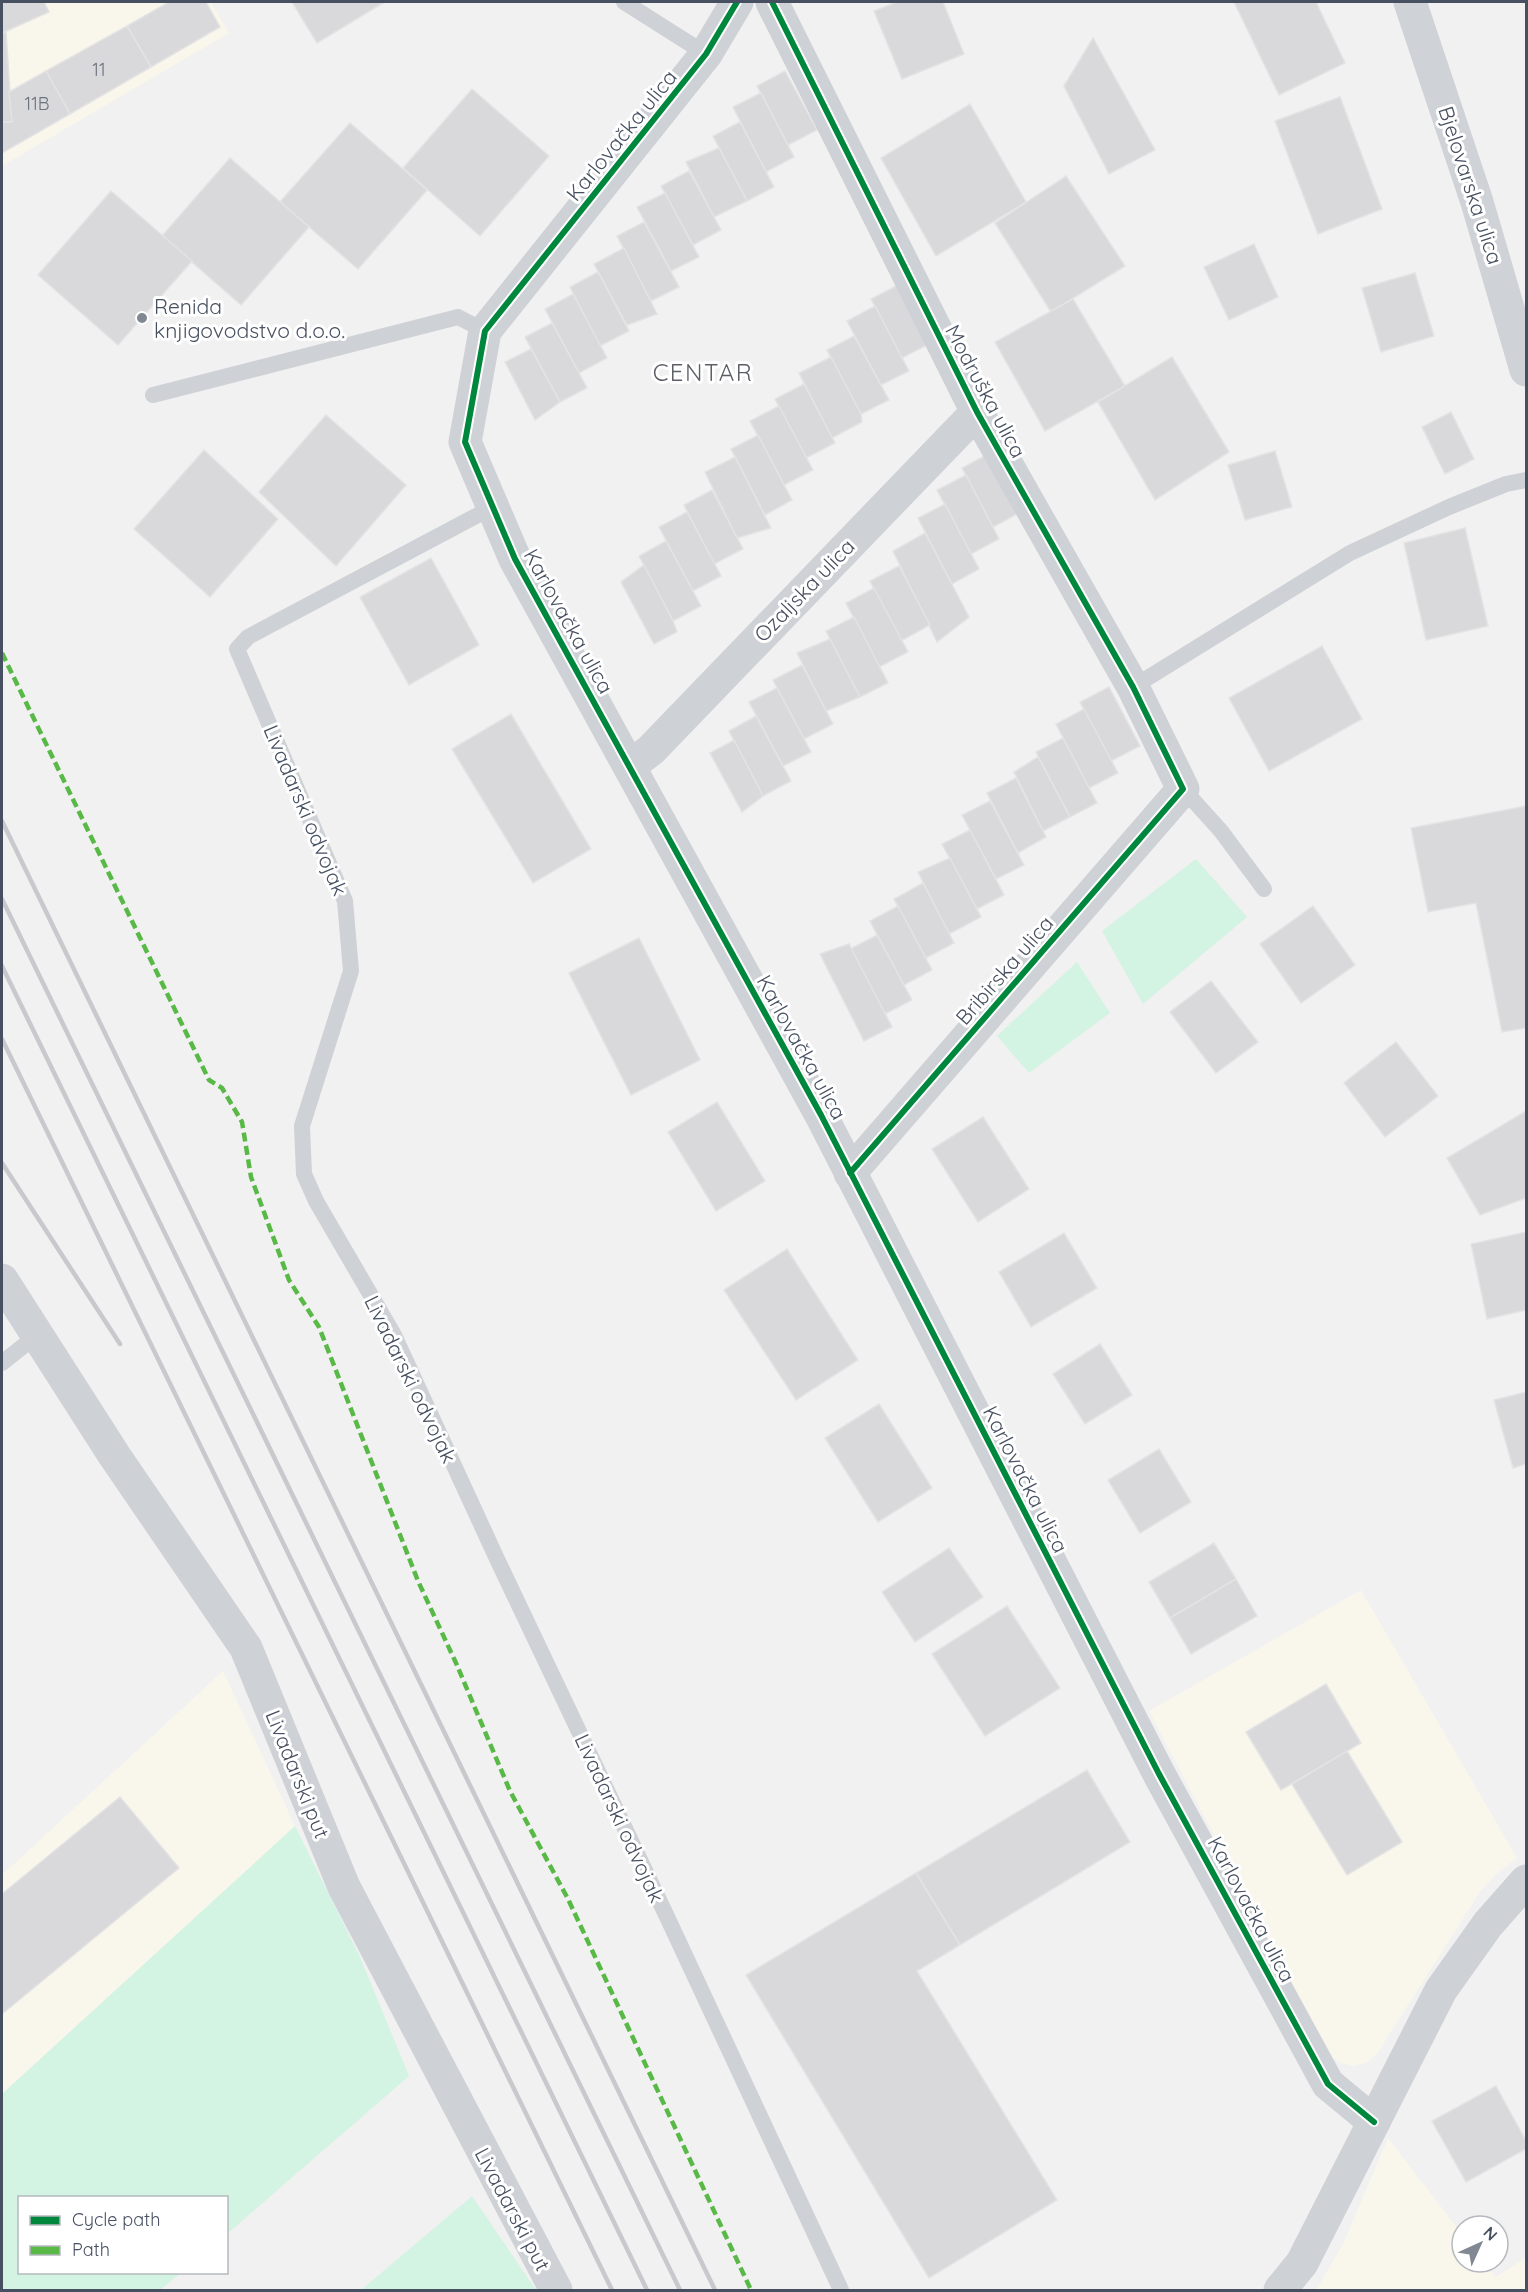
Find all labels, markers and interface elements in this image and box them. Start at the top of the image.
house number: 11 [92,58,106,81]
street label: Karlovačka ulica [560,64,682,206]
house number: 11B [24,92,50,115]
street label: Bjelovarska ulica [1433,103,1509,267]
place label: Renida knjigovodstvo d.o.o. [154,293,345,343]
marker: Renida knjigovodstvo d.o.o. [135,311,149,325]
street label: Modruška ulica [940,320,1032,462]
district label: CENTAR [653,357,753,387]
street label: Ozaljska ulica [748,533,860,647]
street label: Karlovačka ulica [519,544,619,698]
street label: Livadarski odvojak [258,721,354,899]
street label: Bribirska ulica [950,910,1058,1030]
street label: Karlovačka ulica [752,970,852,1124]
street label: Livadarski odvojak [359,1291,463,1467]
street label: Karlovačka ulica [978,1401,1074,1557]
street label: Livadarski put [260,1706,336,1842]
street label: Livadarski odvojak [570,1730,670,1906]
street label: Karlovačka ulica [1203,1832,1301,1986]
street label: Livadarski put [470,2143,556,2275]
legend [18,2196,228,2274]
text: Cycle path [72,2208,160,2231]
north arrow [1450,2214,1510,2274]
text: N [1479,2222,1502,2245]
text: Path [72,2238,110,2261]

